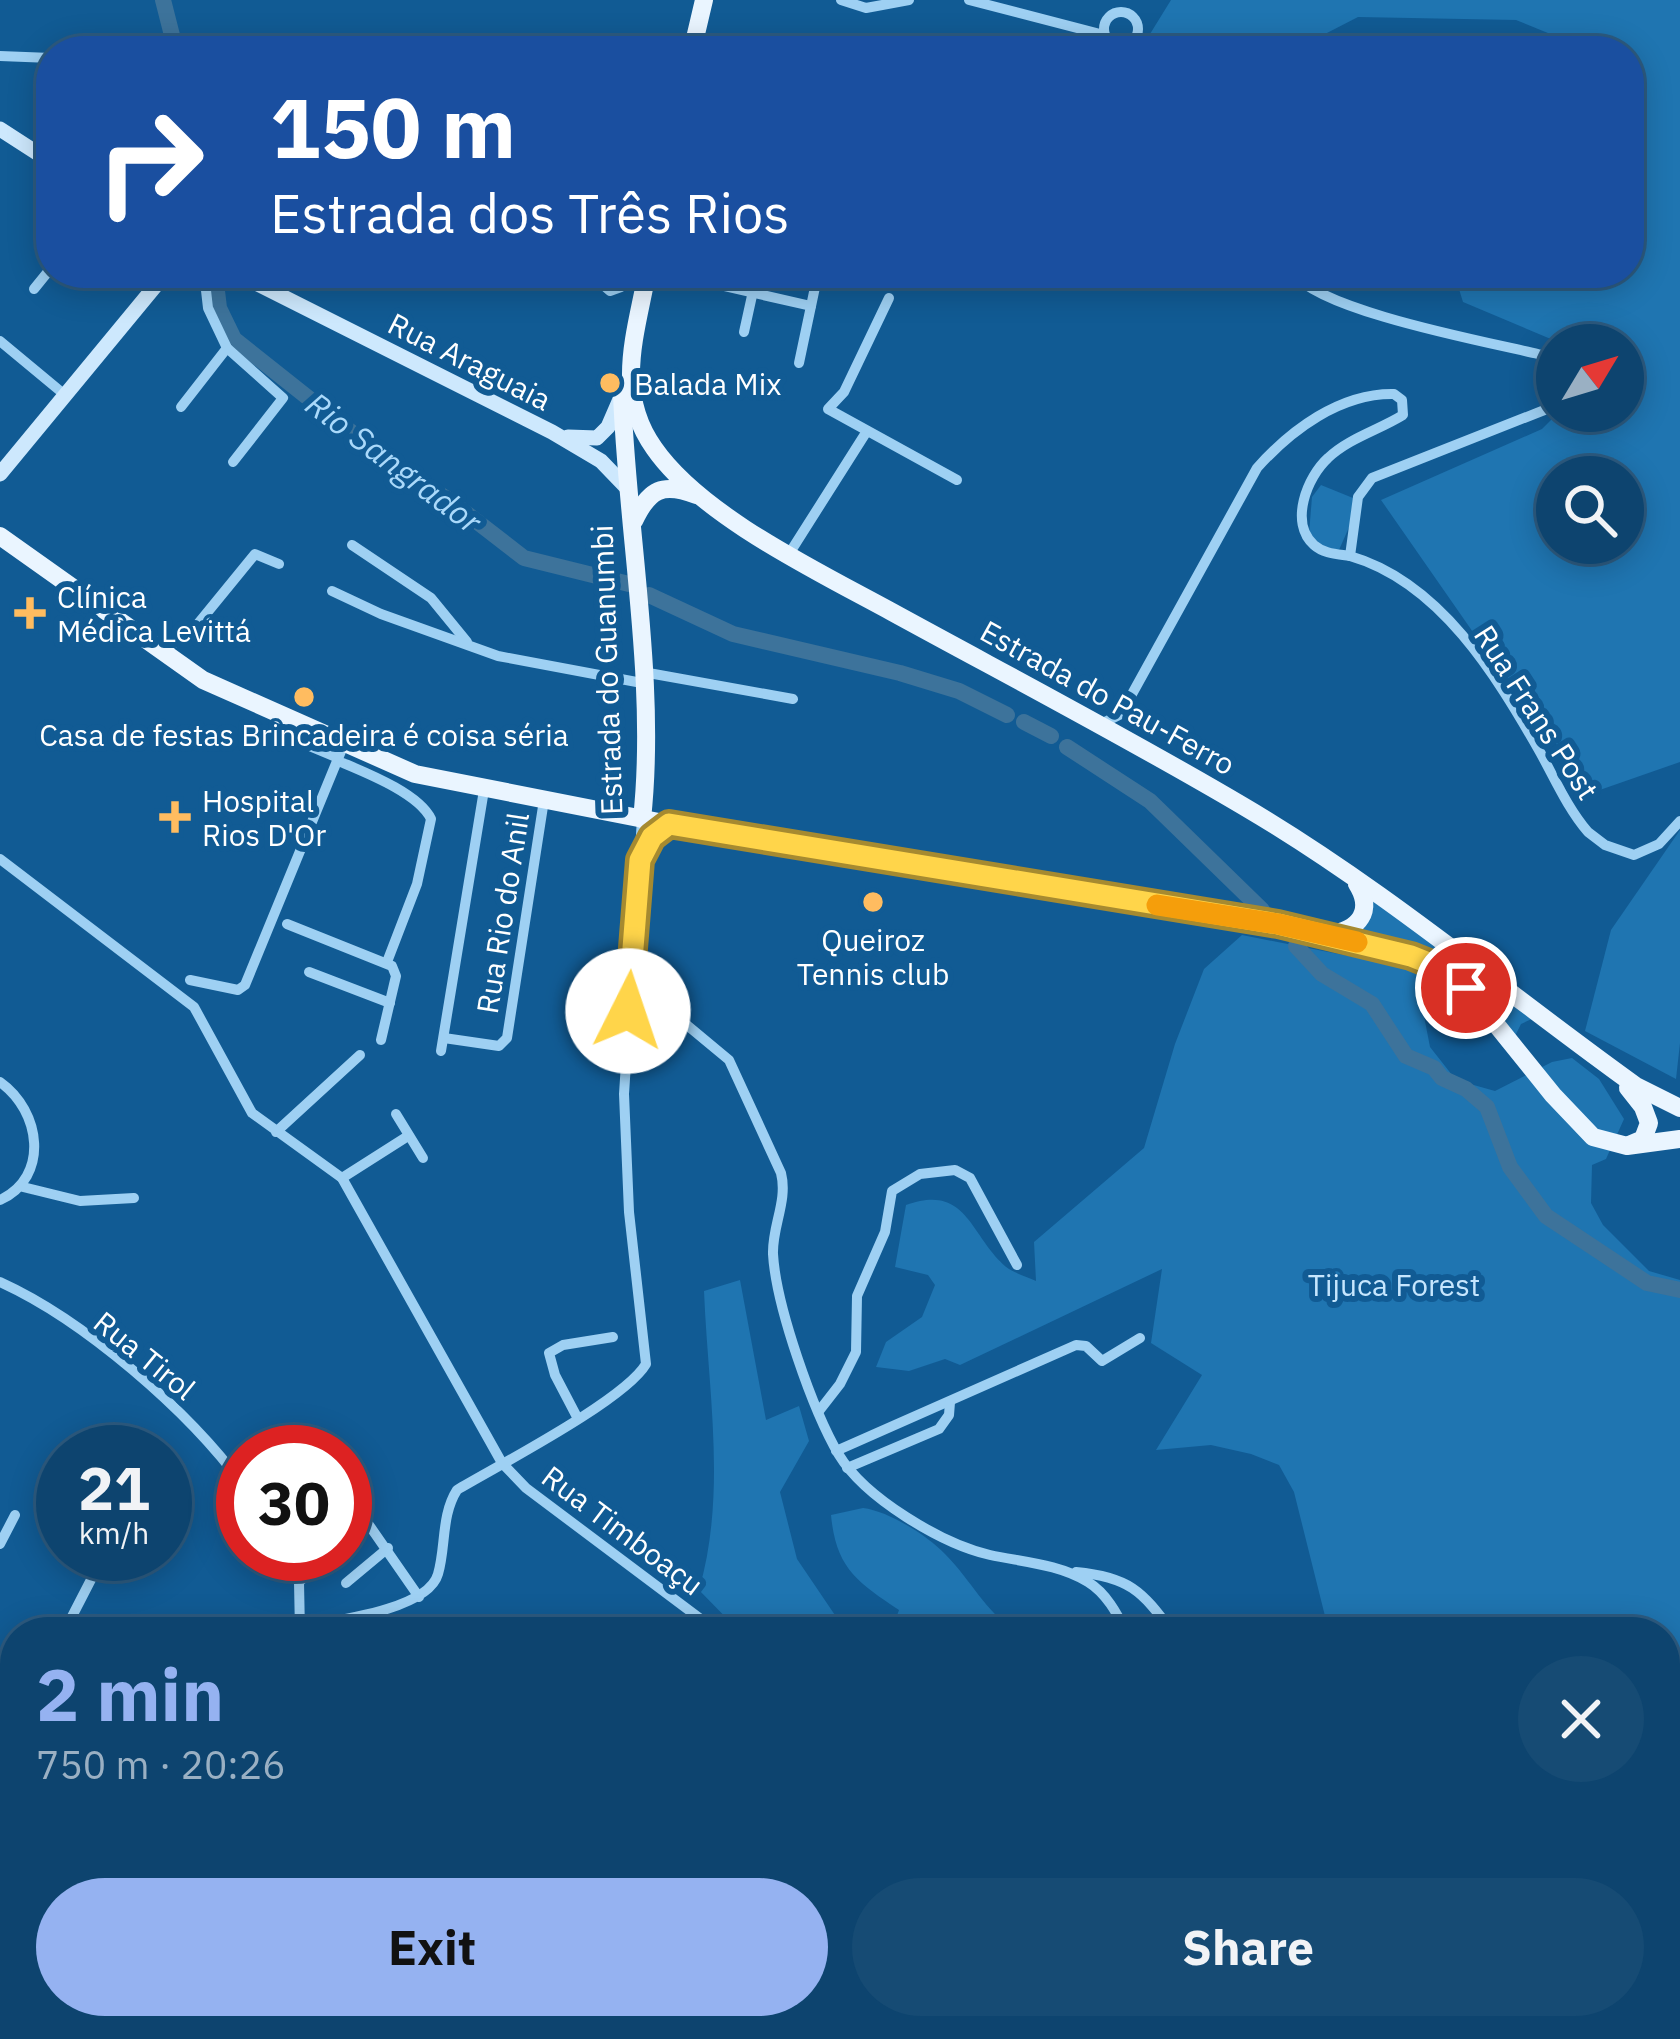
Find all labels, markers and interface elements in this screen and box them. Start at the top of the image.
text: 150 m [270,72,516,181]
icon: right [72,84,228,240]
text: Estrada dos Três Rios [270,178,790,248]
street label: Rua Araguaia [382,303,558,419]
north arrow [1536,324,1644,432]
map controls [1536,324,1644,564]
place label: Balada Mix [634,364,781,403]
marker: Balada Mix [597,370,623,396]
water label: Rio Sangrador [297,382,491,543]
button: search [1536,456,1644,564]
street label: Estrada do Guanumbi [581,524,631,816]
place label: Clínica Médica Levittá [57,577,251,650]
marker: Clínica Médica Levittá [14,597,46,629]
street label: Estrada do Pau-Ferro [974,611,1242,783]
street label: Rua Frans Post [1466,617,1608,807]
marker: Casa de festas Brincadeira é coisa séria [291,684,317,710]
place label: Casa de festas Brincadeira é coisa séria [39,715,569,754]
place label: Hospital Rios D'Or [202,781,326,854]
marker: Hospital Rios D'Or [159,801,191,833]
street label: Rua Rio do Anil [467,810,537,1016]
marker: Queiroz Tennis club [860,889,886,915]
place label: Queiroz Tennis club [797,920,949,993]
pin [1415,937,1517,1039]
position arrow [565,948,691,1074]
icon: arrive [1433,955,1499,1021]
park label: Tijuca Forest [1308,1265,1480,1304]
street label: Rua Tirol [86,1302,204,1408]
speed limit sign: 30 [216,1425,372,1581]
text: 21 [78,1448,150,1527]
street label: Rua Timboaçu [534,1456,712,1604]
text: km/h [79,1513,149,1552]
text: 2 min [36,1647,224,1741]
button: close [1518,1656,1644,1782]
text: 750 m · 20:26 [36,1739,286,1790]
button: Exit [36,1878,828,2016]
button: Share [852,1878,1644,2016]

